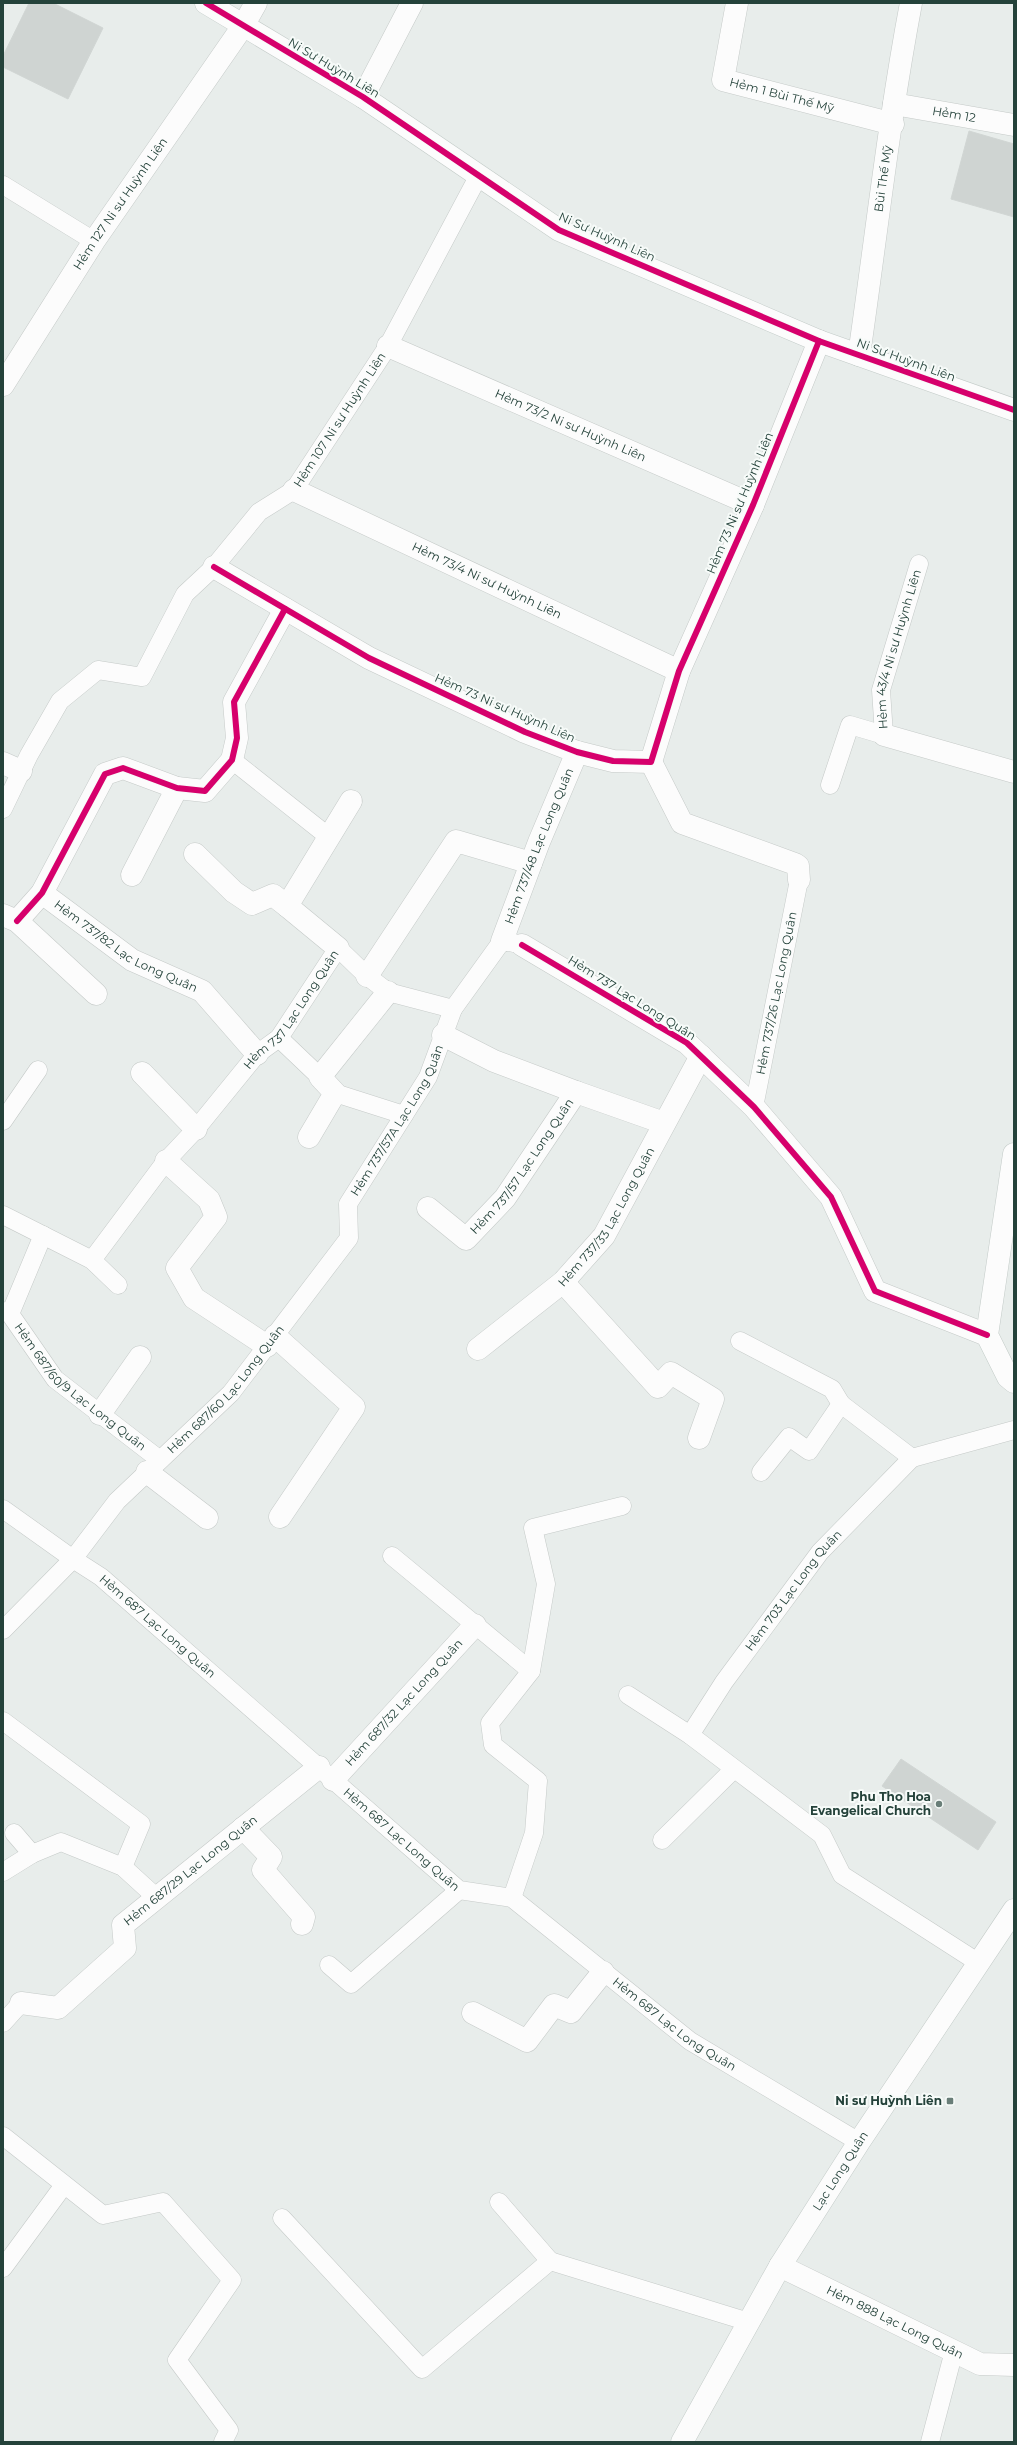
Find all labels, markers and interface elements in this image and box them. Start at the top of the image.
street label: Ni Sư Huỳnh Liên [286,34,383,101]
street label: Hẻm 1 Bùi Thế Mỹ [728,74,836,116]
street label: Hẻm 12 [931,103,977,125]
street label: Hẻm 127 Ni sư Huỳnh Liên [70,134,170,272]
street label: Bùi Thế Mỹ [871,144,895,213]
street label: Ni Sư Huỳnh Liên [557,209,658,265]
street label: Ni Sư Huỳnh Liên [855,335,958,384]
street label: Hẻm 107 Ni sư Huỳnh Liên [290,349,389,490]
street label: Hẻm 73/2 Ni sư Huỳnh Liên [493,386,649,465]
street label: Hẻm 73 Ni sư Huỳnh Liên [703,430,776,576]
street label: Hẻm 73/4 Ni sư Huỳnh Liên [410,539,564,622]
street label: Hẻm 43/4 Ni sư Huỳnh Liên [873,568,924,729]
street label: Hẻm 73 Ni sư Huỳnh Liên [433,670,578,745]
street label: Hẻm 737/48 Lạc Long Quân [501,766,576,926]
street label: Hẻm 737/82 Lạc Long Quân [51,897,200,995]
street label: Hẻm 737/26 Lạc Long Quân [753,910,800,1076]
street label: Hẻm 737 Lạc Long Quân [240,947,342,1072]
street label: Hẻm 737 Lạc Long Quân [566,952,699,1043]
street label: Hẻm 737/57A Lạc Long Quân [347,1042,446,1199]
street label: Hẻm 737/57 Lạc Long Quân [467,1095,577,1237]
street label: Hẻm 737/33 Lạc Long Quân [554,1144,657,1290]
street label: Hẻm 687/60/9 Lạc Long Quân [12,1320,149,1454]
street label: Hẻm 687/60 Lạc Long Quân [164,1322,287,1456]
street label: Hẻm 703 Lạc Long Quân [742,1526,845,1654]
street label: Hẻm 687 Lạc Long Quân [97,1571,219,1681]
street label: Hẻm 687/32 Lạc Long Quân [342,1636,465,1769]
street label: Hẻm 687 Lạc Long Quân [340,1784,463,1894]
place label: Phu Tho Hoa Evangelical Church [810,1789,931,1818]
marker: Phu Tho Hoa Evangelical Church [934,1799,944,1809]
street label: Hẻm 687/29 Lạc Long Quân [120,1812,260,1929]
street label: Hẻm 687 Lạc Long Quân [610,1974,739,2074]
place label: Ni sư Huỳnh Liên [835,2093,942,2108]
marker: Ni sư Huỳnh Liên [945,2096,955,2106]
street label: Lạc Long Quân [809,2128,871,2213]
street label: Hẻm 888 Lạc Long Quân [824,2282,966,2362]

